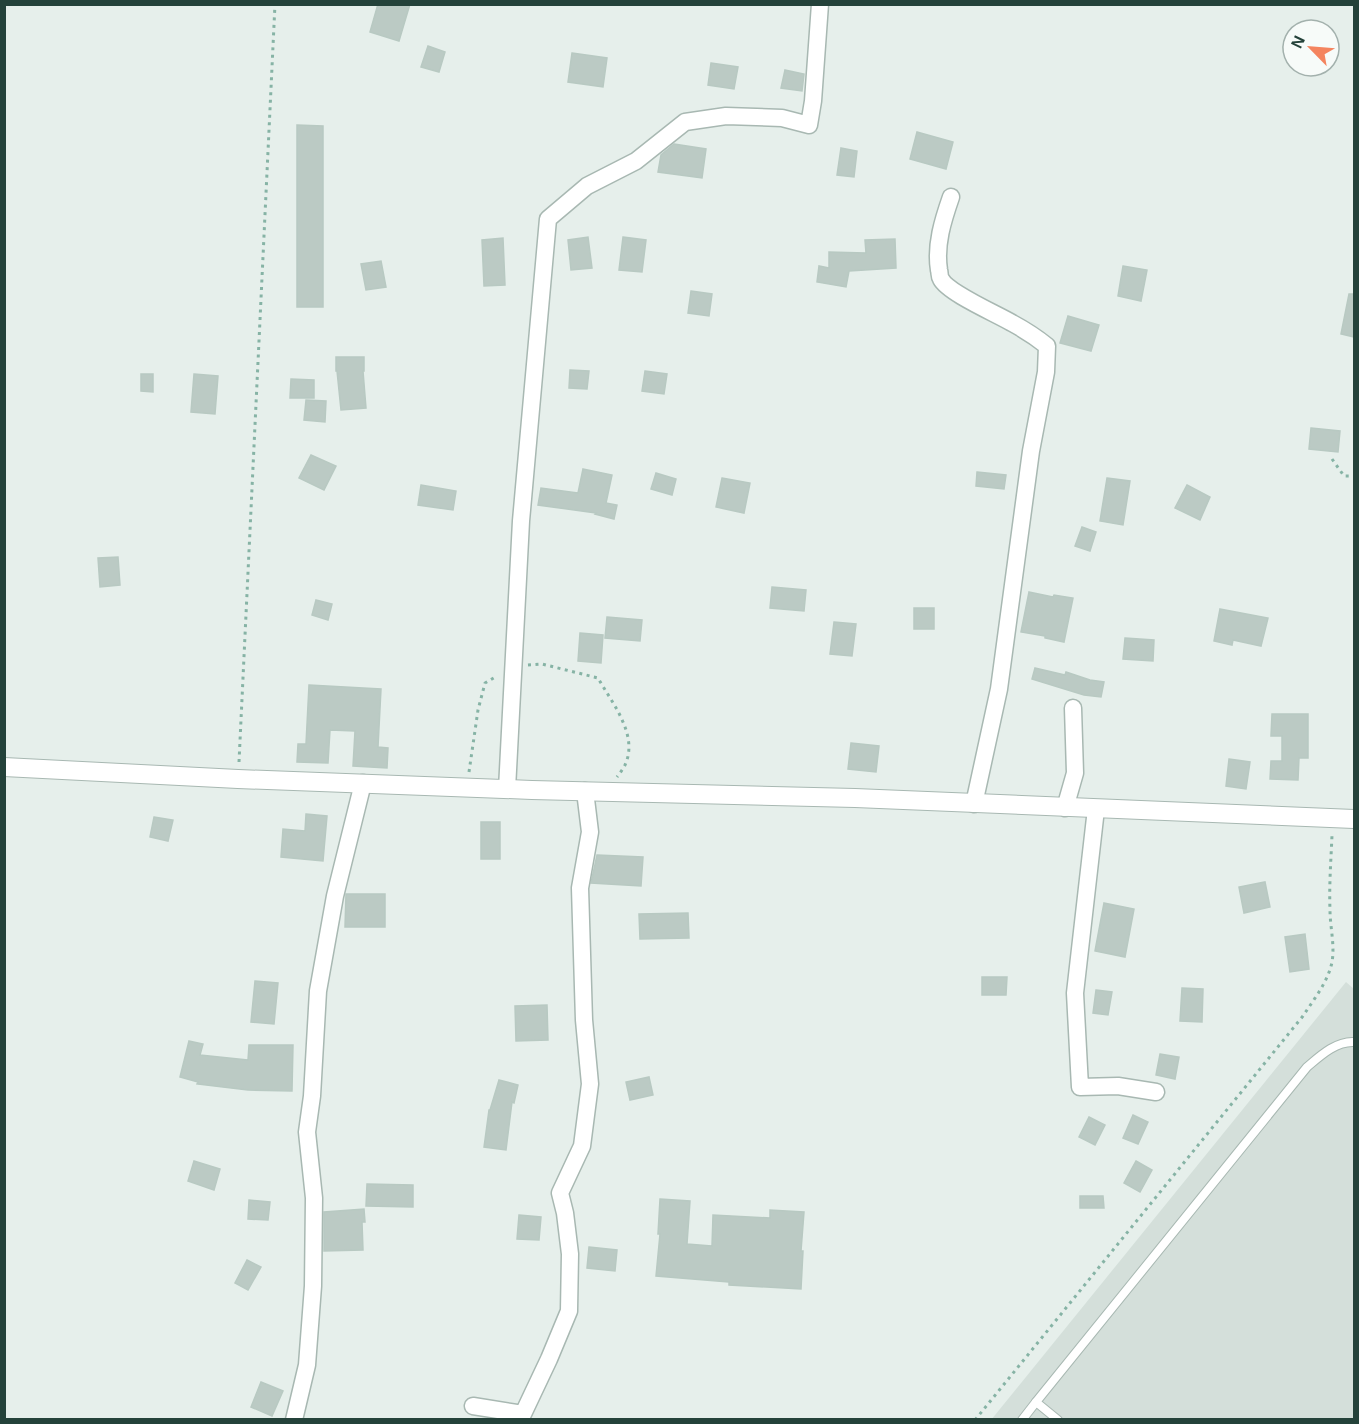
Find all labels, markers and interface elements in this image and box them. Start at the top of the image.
north arrow [1281,18,1341,78]
text: N [1288,33,1308,51]

